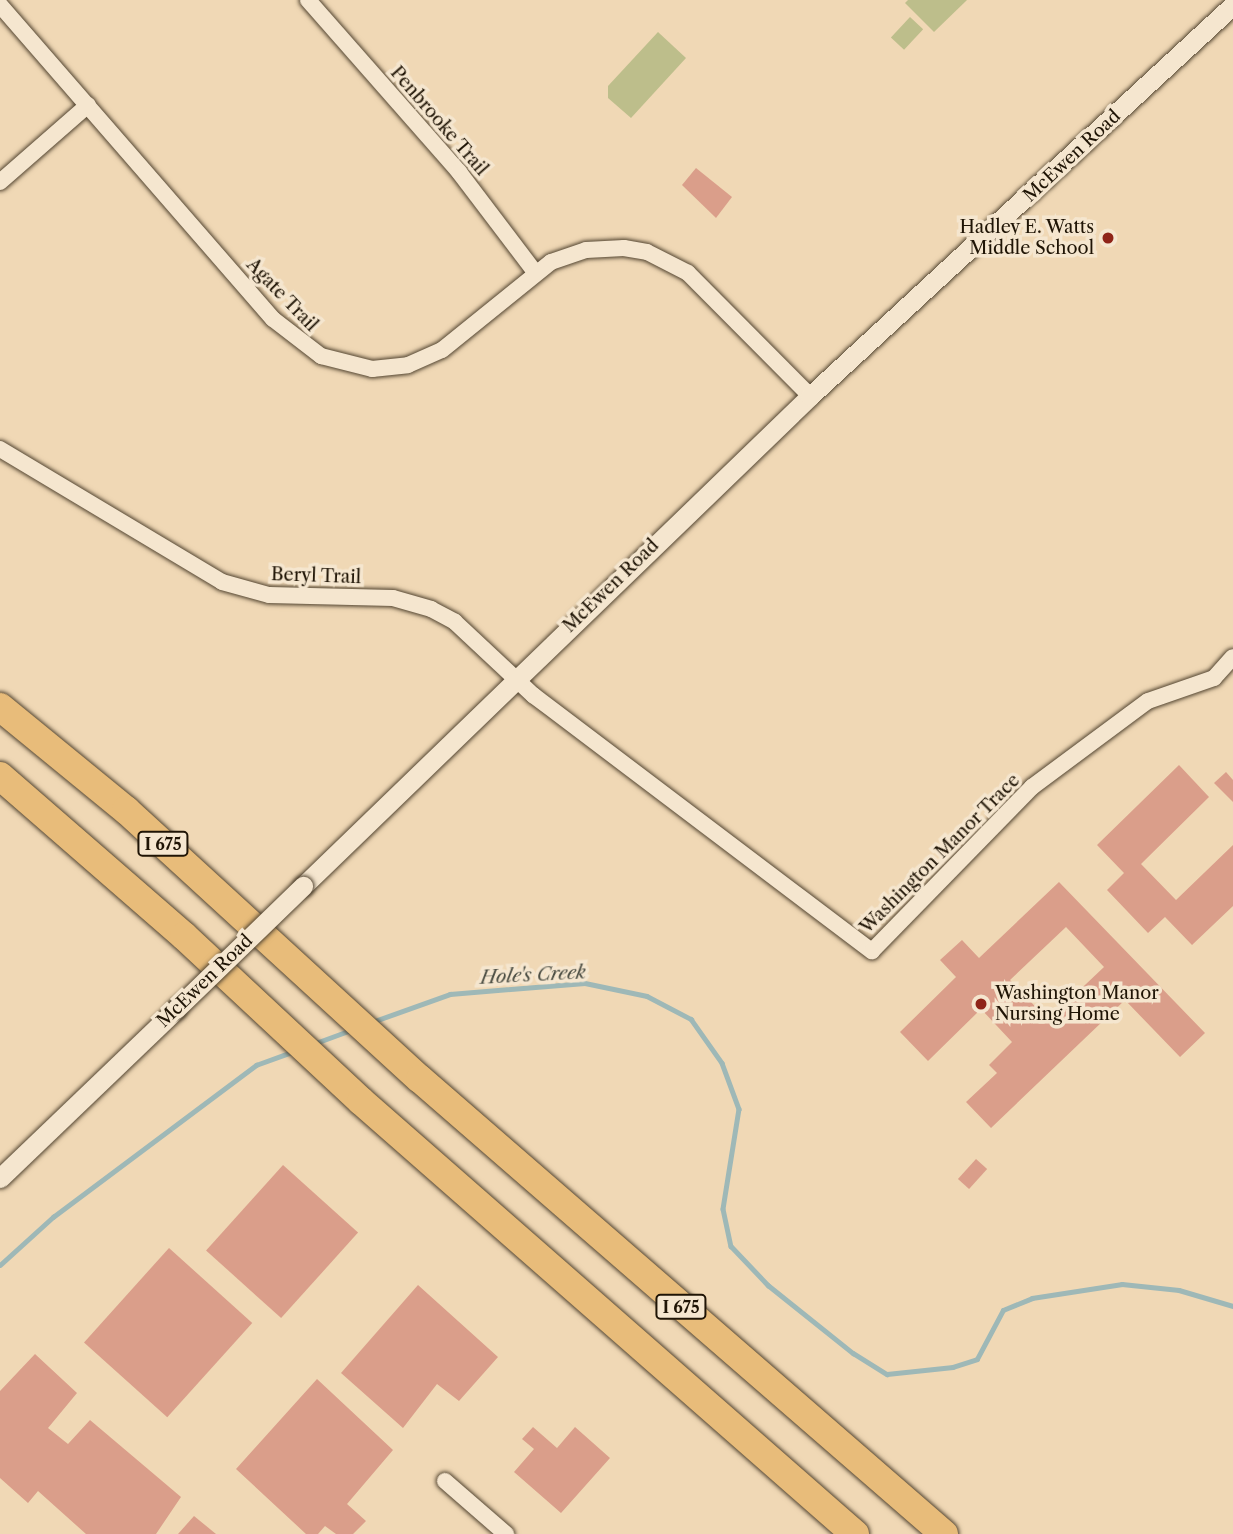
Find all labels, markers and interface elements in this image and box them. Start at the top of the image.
street label: Penbrooke Trail [386,62,492,180]
street label: McEwen Road [1019,106,1125,206]
place label: Hadley E. Watts Middle School [958,217,1094,260]
marker: Hadley E. Watts Middle School [1100,230,1116,246]
street label: Agate Trail [242,254,322,336]
street label: McEwen Road [559,535,663,637]
street label: Beryl Trail [270,564,362,588]
street label: Washington Manor Trace [855,769,1025,939]
road number: I 675 [137,832,189,856]
street label: McEwen Road [153,930,257,1032]
water label: Hole's Creek [480,961,586,989]
place label: Washington Manor Nursing Home [995,983,1159,1026]
marker: Washington Manor Nursing Home [973,996,989,1012]
road number: I 675 [655,1294,707,1320]

